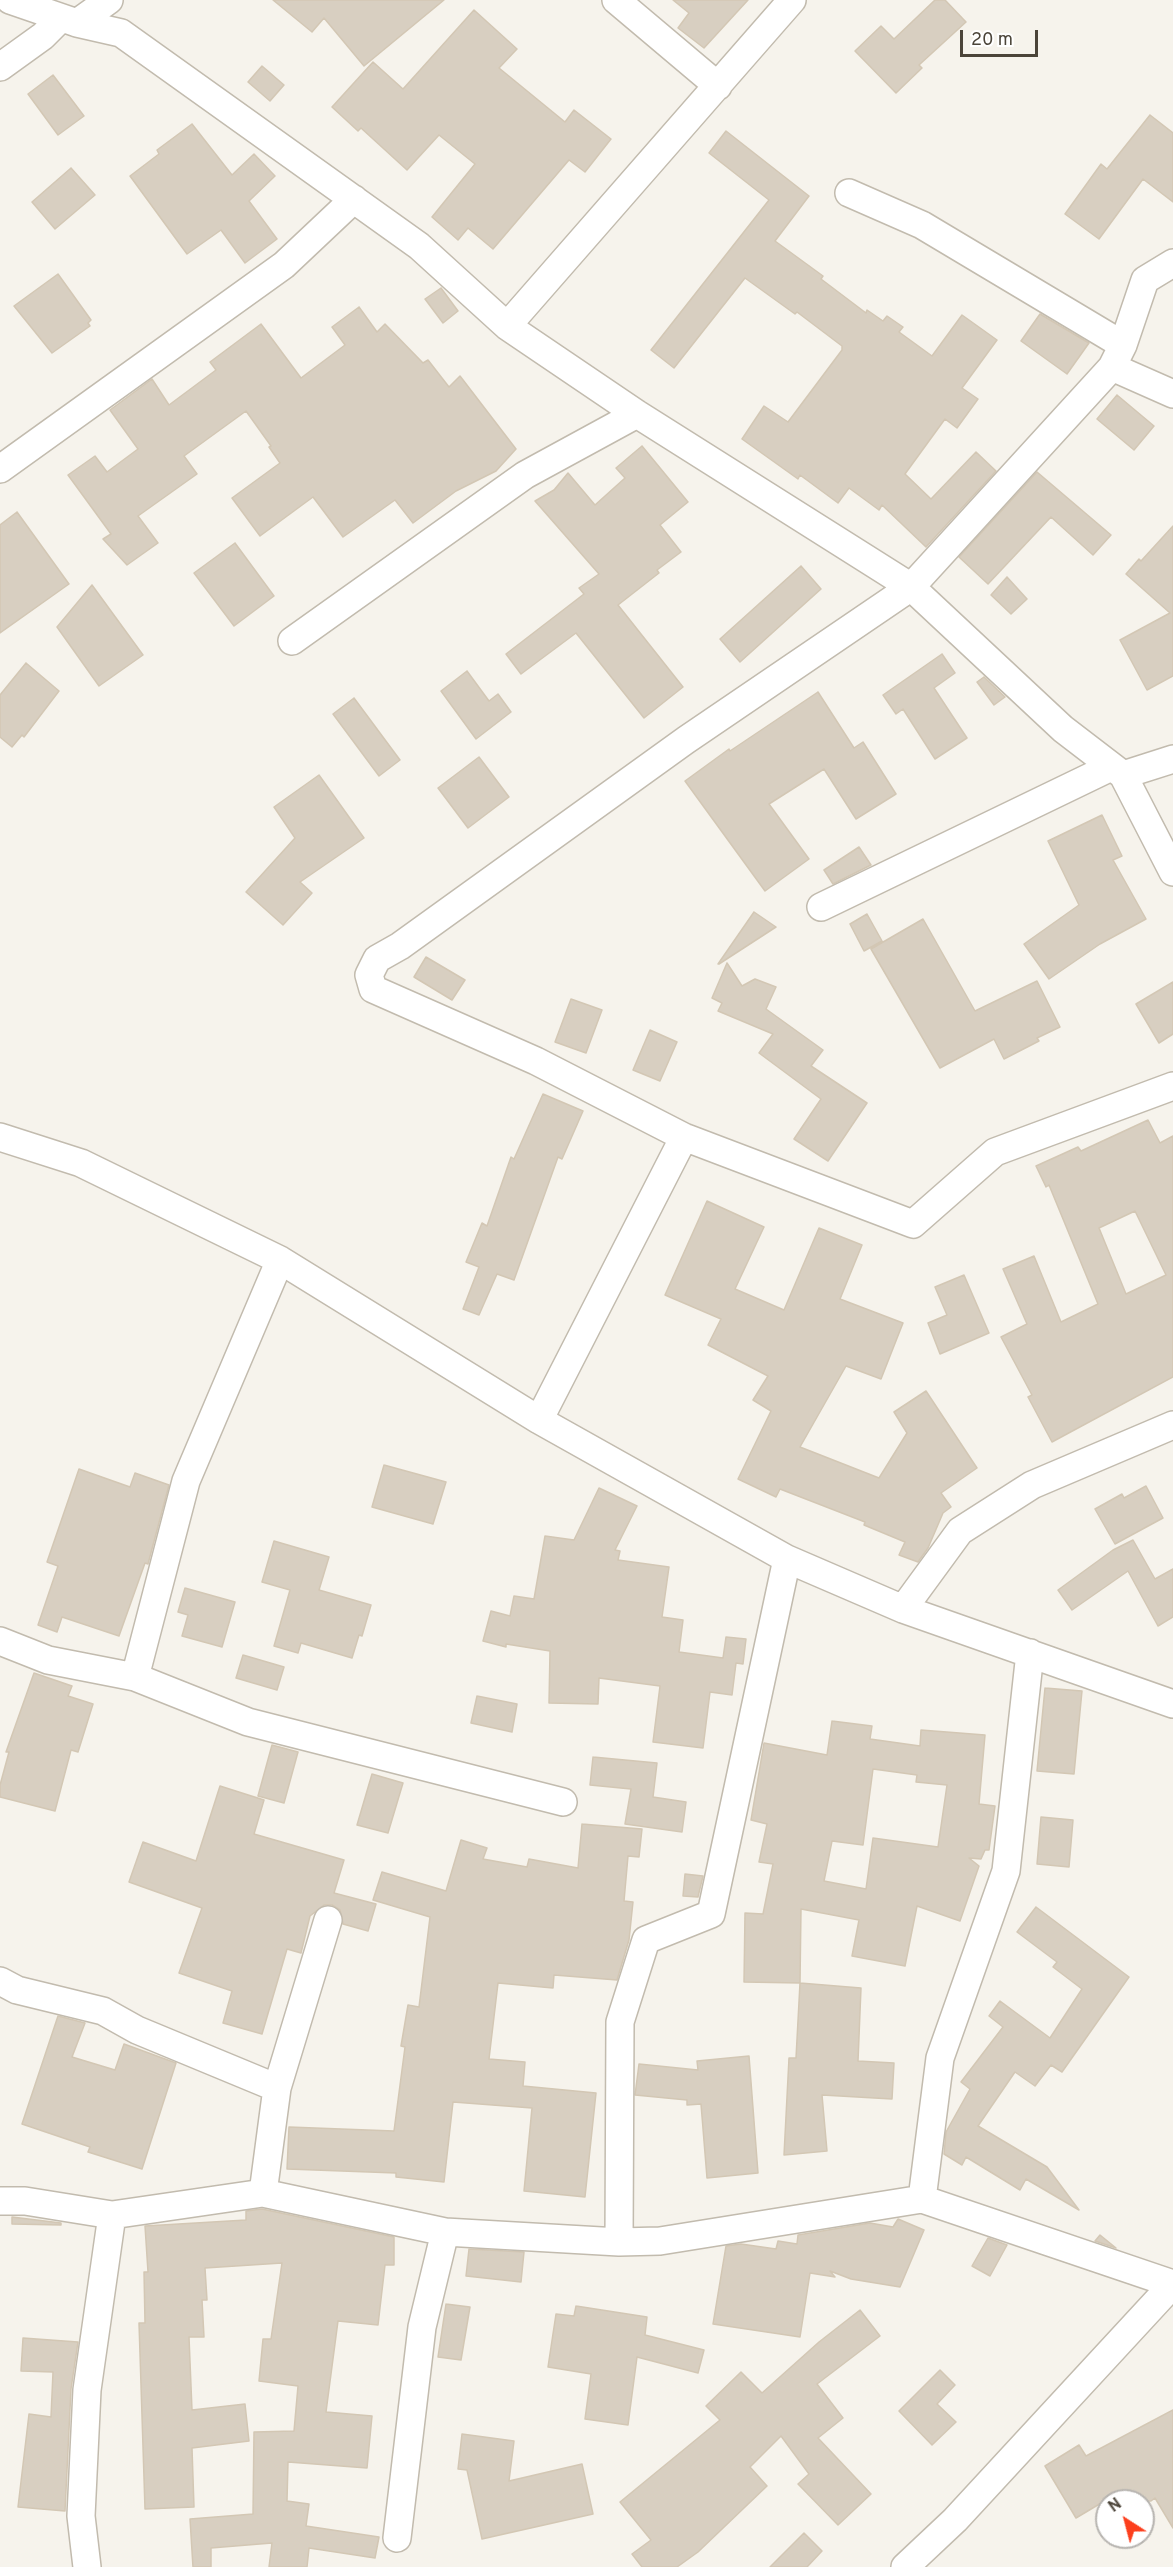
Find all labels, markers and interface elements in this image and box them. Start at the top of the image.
scale bar [963,18,1041,56]
text: 20 m [971,29,1013,52]
north arrow [1095,2489,1155,2549]
text: N [1105,2495,1126,2518]

